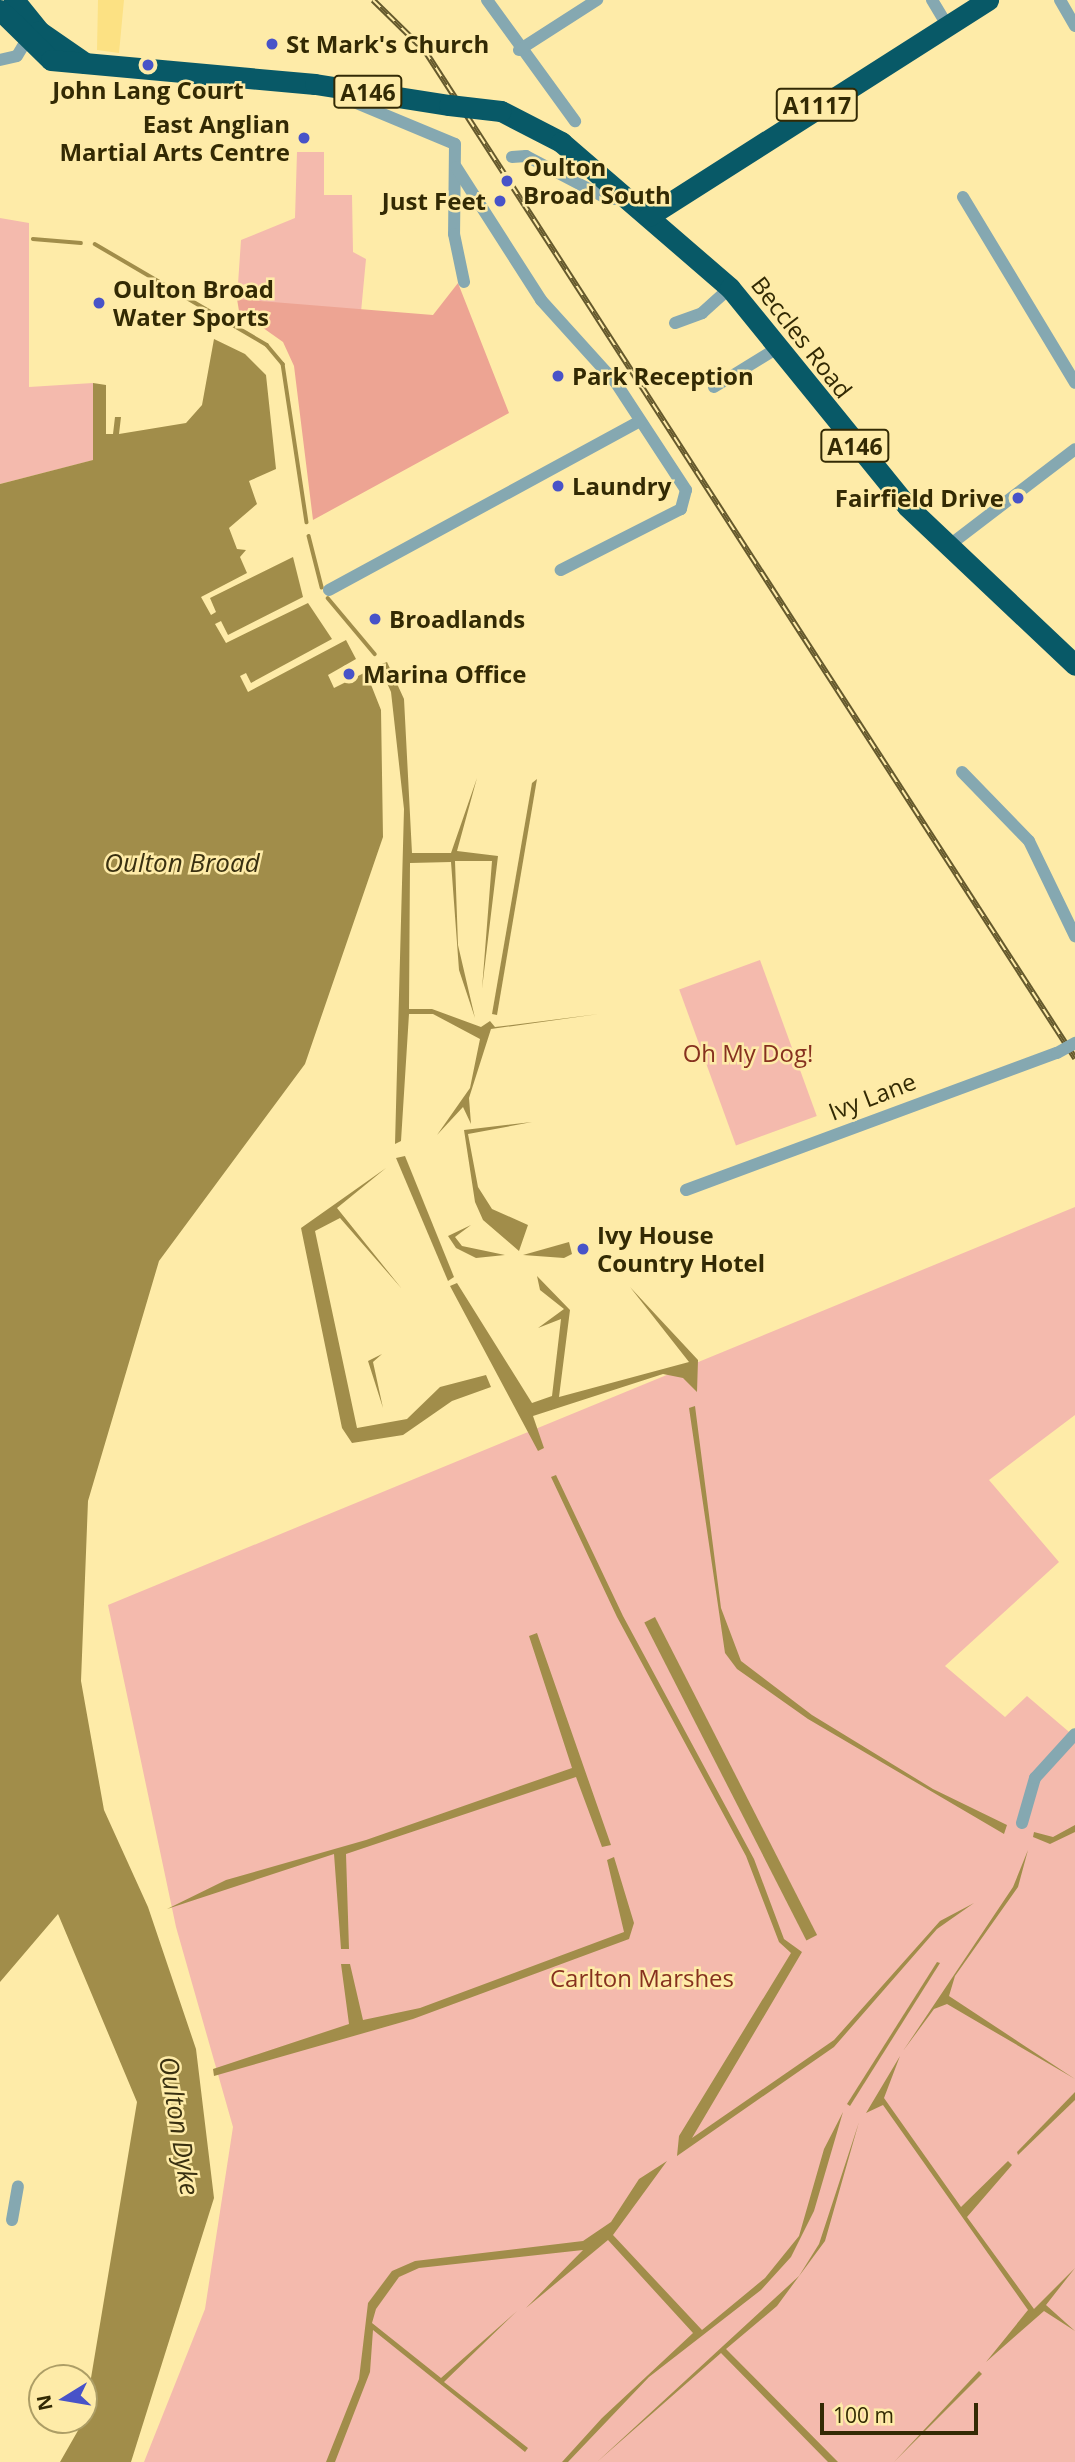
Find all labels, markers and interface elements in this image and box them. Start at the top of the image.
place label: St Mark's Church [286,30,489,58]
marker: St Mark's Church [264,36,280,52]
marker: John Lang Court [140,57,156,73]
road number: A146 [333,72,403,111]
place label: John Lang Court [52,76,244,104]
road number: A1117 [775,86,859,124]
place label: East Anglian Martial Arts Centre [59,110,290,166]
marker: East Anglian Martial Arts Centre [296,130,312,146]
place label: Oulton Broad South [523,153,671,209]
marker: Oulton Broad South [497,171,517,191]
place label: Just Feet [382,187,486,215]
marker: Just Feet [492,193,508,209]
street label: Beccles Road [746,270,858,404]
place label: Oulton Broad Water Sports [113,275,274,331]
marker: Oulton Broad Water Sports [91,295,107,311]
place label: Park Reception [572,362,754,390]
marker: Park Reception [550,368,566,384]
road number: A146 [820,426,890,466]
place label: Laundry [572,472,671,500]
marker: Laundry [550,478,566,494]
place label: Fairfield Drive [835,484,1004,512]
marker: Fairfield Drive [1010,490,1026,506]
place label: Broadlands [389,605,525,633]
marker: Broadlands [367,611,383,627]
place label: Marina Office [363,660,526,688]
marker: Marina Office [341,666,357,682]
water label: Oulton Broad [104,847,260,879]
park label: Oh My Dog! [683,1039,813,1067]
street label: Ivy Lane [824,1066,920,1126]
place label: Ivy House Country Hotel [597,1221,765,1277]
marker: Ivy House Country Hotel [575,1241,591,1257]
park label: Carlton Marshes [550,1964,734,1992]
water label: Oulton Dyke [153,2054,205,2198]
north arrow [28,2364,98,2434]
scale bar [823,2388,981,2432]
text: N [30,2393,59,2413]
text: 100 m [833,2401,894,2429]

